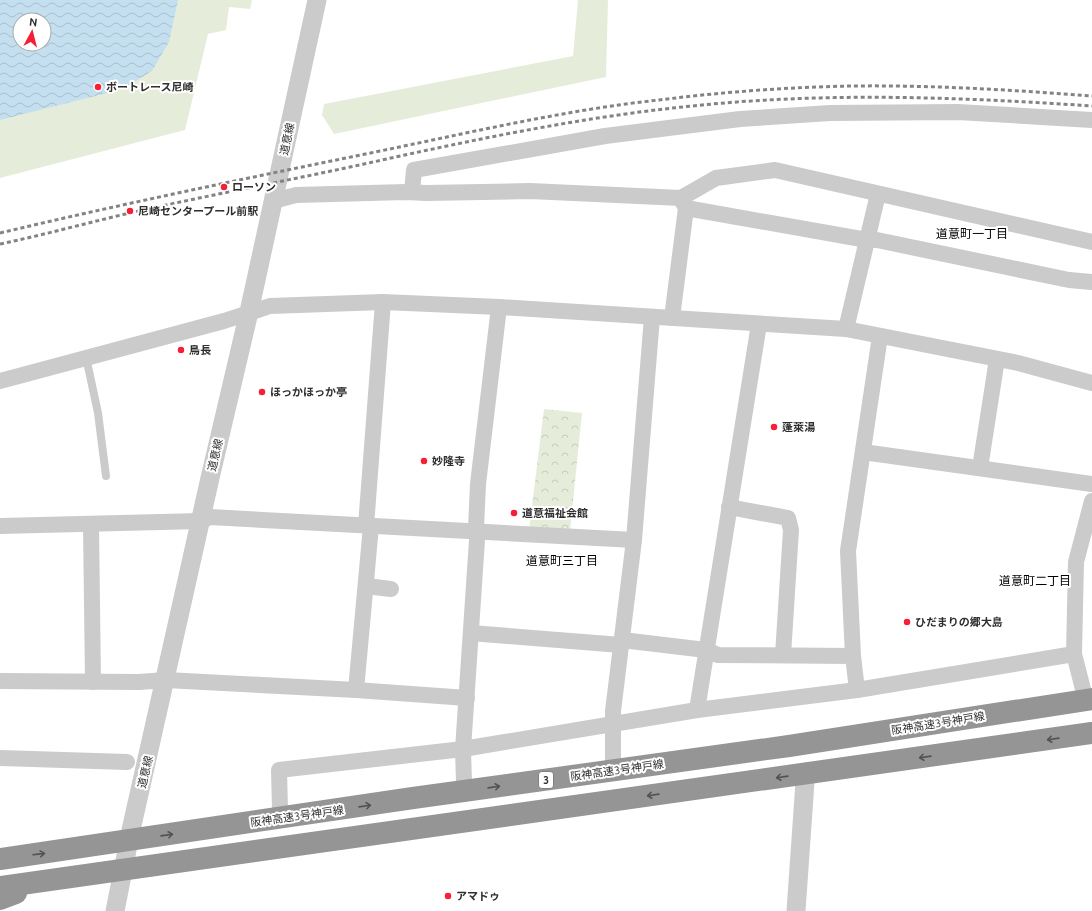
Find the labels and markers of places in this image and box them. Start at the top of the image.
place label: ボートレース尼崎 [106,81,193,93]
marker: ボートレース尼崎 [93,82,103,92]
place label: ローソン [232,181,276,193]
marker: ローソン [219,182,229,192]
place label: 尼崎センタープール前駅 [138,205,258,217]
marker: 尼崎センタープール前駅 [125,206,135,216]
place label: 鳥長 [189,344,211,356]
marker: 鳥長 [176,345,186,355]
place label: ほっかほっか亭 [270,386,347,398]
marker: ほっかほっか亭 [257,387,267,397]
place label: 蓬萊湯 [782,421,815,433]
marker: 蓬萊湯 [769,422,779,432]
place label: 妙隆寺 [432,455,465,467]
marker: 妙隆寺 [419,456,429,466]
place label: 道意福祉会館 [522,507,588,519]
marker: 道意福祉会館 [509,508,519,518]
place label: ひだまりの郷大島 [915,616,1003,628]
marker: ひだまりの郷大島 [902,617,912,627]
place label: アマドゥ [456,890,500,902]
marker: アマドゥ [443,891,453,901]

